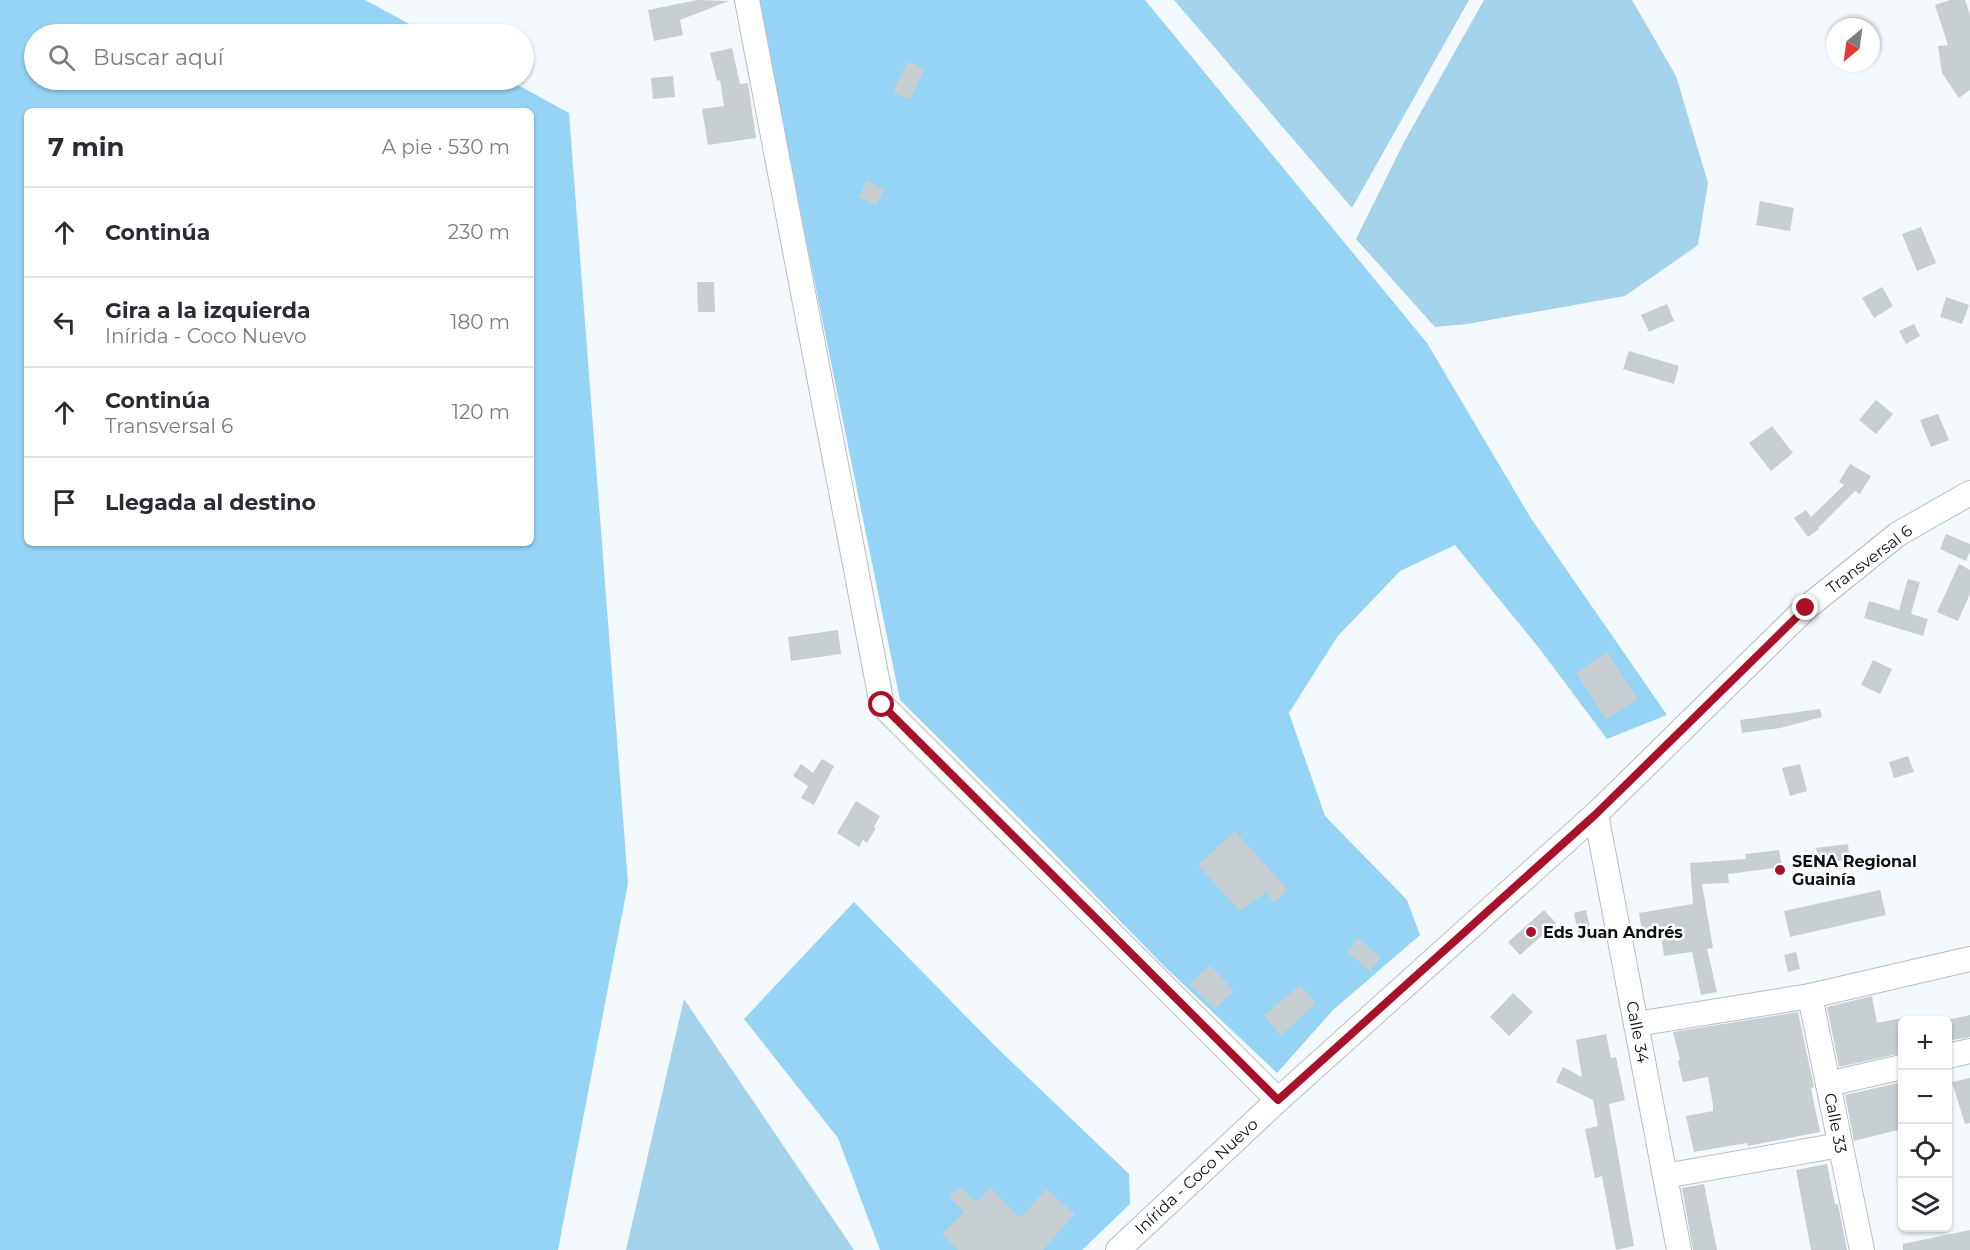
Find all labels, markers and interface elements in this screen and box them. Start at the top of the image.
north arrow [1826,18,1880,72]
search box [24,24,534,90]
icon: search [45,41,78,74]
text: Buscar aquí [93,44,224,71]
text: 7 min [48,131,125,163]
text: A pie · 530 m [382,135,510,159]
icon: ahead [48,216,81,249]
text: Continúa [105,219,210,246]
text: 230 m [448,220,510,244]
text: Gira a la izquierda [105,297,311,324]
icon: left [48,306,81,339]
text: 180 m [450,310,510,334]
text: Inírida - Coco Nuevo [105,324,306,348]
text: Continúa [105,387,210,414]
icon: ahead [48,396,81,429]
text: 120 m [452,400,510,424]
text: Transversal 6 [105,414,233,438]
icon: arrive [48,486,81,519]
text: Llegada al destino [105,489,316,516]
street label: Transversal 6 [1823,521,1916,598]
route end [1792,594,1818,620]
route start [868,691,894,717]
place label: SENA Regional Guainía [1792,852,1917,889]
marker: SENA Regional Guainía [1773,863,1787,877]
place label: Eds Juan Andrés [1543,923,1683,942]
marker: Eds Juan Andrés [1524,925,1538,939]
street label: Calle 34 [1622,999,1653,1065]
map controls [1898,1016,1952,1232]
button: + [1898,1016,1952,1070]
button: − [1898,1070,1952,1124]
street label: Calle 33 [1820,1091,1851,1155]
street label: Inírida - Coco Nuevo [1131,1114,1262,1238]
button: locate [1898,1124,1952,1178]
button: layers [1898,1178,1952,1232]

